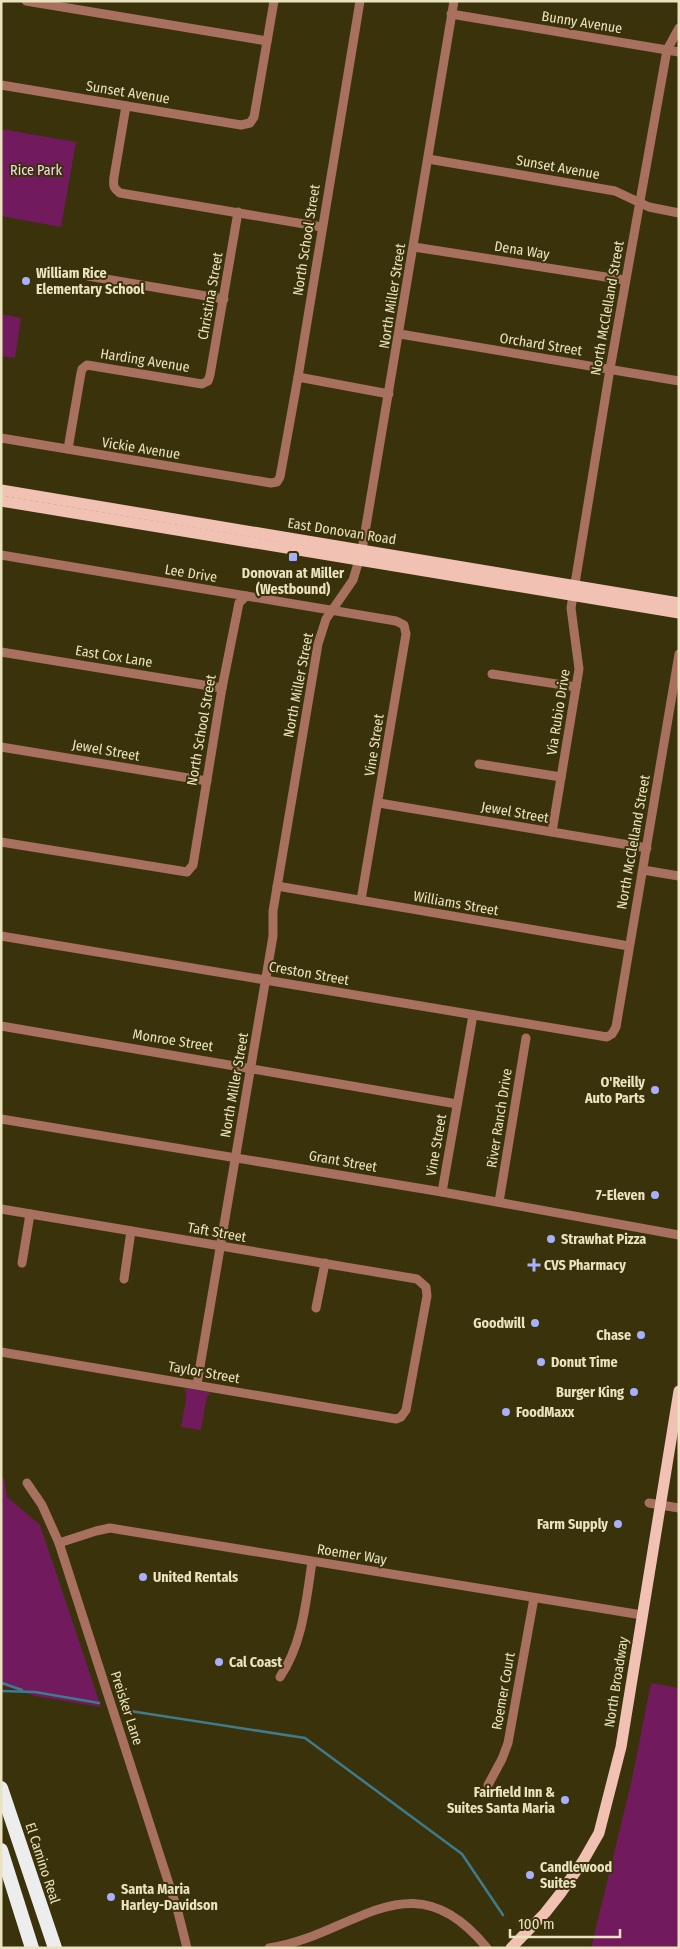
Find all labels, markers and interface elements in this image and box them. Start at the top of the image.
street label: Bunny Avenue [540,8,623,37]
street label: Sunset Avenue [85,77,171,108]
street label: Sunset Avenue [515,152,601,183]
park label: Rice Park [10,162,62,179]
street label: North School Street [289,183,324,297]
street label: Dena Way [493,238,551,263]
street label: North McClelland Street [587,239,628,377]
street label: North Miller Street [376,242,409,350]
street label: Christina Street [194,250,227,341]
place label: William Rice Elementary School [36,265,145,298]
marker: William Rice Elementary School [20,275,32,287]
street label: Orchard Street [498,330,584,359]
street label: Harding Avenue [99,345,191,376]
street label: Vickie Avenue [101,434,181,463]
street label: East Donovan Road [286,515,397,548]
marker: Donovan at Miller (Westbound) [287,551,299,563]
street label: Lee Drive [164,561,218,586]
place label: Donovan at Miller (Westbound) [242,565,345,598]
street label: North Miller Street [280,631,317,739]
street label: East Cox Lane [74,642,154,671]
street label: Via Rubio Drive [543,668,574,756]
street label: North School Street [183,673,220,787]
street label: Vine Street [361,712,388,777]
street label: Jewel Street [71,736,141,765]
street label: North McClelland Street [613,773,654,911]
street label: Jewel Street [480,798,550,827]
street label: Williams Street [412,888,500,919]
street label: Creston Street [267,958,351,989]
street label: Monroe Street [131,1026,215,1055]
street label: North Miller Street [217,1031,252,1139]
street label: River Ranch Drive [483,1067,516,1169]
place label: O'Reilly Auto Parts [584,1074,645,1107]
marker: O'Reilly Auto Parts [649,1084,661,1096]
street label: Vine Street [423,1112,450,1177]
street label: Grant Street [307,1147,379,1176]
place label: 7-Eleven [596,1187,645,1204]
marker: 7-Eleven [649,1189,661,1201]
street label: Taft Street [186,1219,248,1246]
place label: Strawhat Pizza [561,1231,646,1248]
marker: Strawhat Pizza [545,1233,557,1245]
place label: CVS Pharmacy [544,1257,626,1274]
marker: CVS Pharmacy [528,1259,540,1271]
place label: Goodwill [473,1315,525,1332]
marker: Goodwill [529,1317,541,1329]
place label: Chase [596,1327,631,1344]
marker: Chase [635,1329,647,1341]
place label: Donut Time [551,1354,618,1371]
marker: Donut Time [535,1356,547,1368]
street label: Taylor Street [167,1358,241,1387]
place label: Burger King [556,1384,624,1401]
marker: Burger King [628,1386,640,1398]
place label: FoodMaxx [516,1404,575,1421]
marker: FoodMaxx [500,1406,512,1418]
place label: Farm Supply [537,1516,608,1533]
marker: Farm Supply [612,1518,624,1530]
street label: Roemer Way [316,1541,389,1569]
place label: United Rentals [153,1569,238,1586]
marker: United Rentals [137,1571,149,1583]
street label: North Broadway [601,1635,632,1729]
street label: Roemer Court [488,1651,519,1731]
place label: Cal Coast [229,1654,283,1671]
marker: Cal Coast [213,1656,225,1668]
street label: Preisker Lane [107,1669,146,1747]
place label: Fairfield Inn & Suites Santa Maria [447,1784,555,1817]
marker: Fairfield Inn & Suites Santa Maria [559,1794,571,1806]
street label: El Camino Real [21,1820,64,1906]
place label: Candlewood Suites [540,1859,612,1892]
marker: Candlewood Suites [524,1869,536,1881]
place label: Santa Maria Harley-Davidson [121,1881,218,1914]
marker: Santa Maria Harley-Davidson [105,1891,117,1903]
scale bar [510,1906,620,1938]
text: 100 m [518,1915,555,1933]

